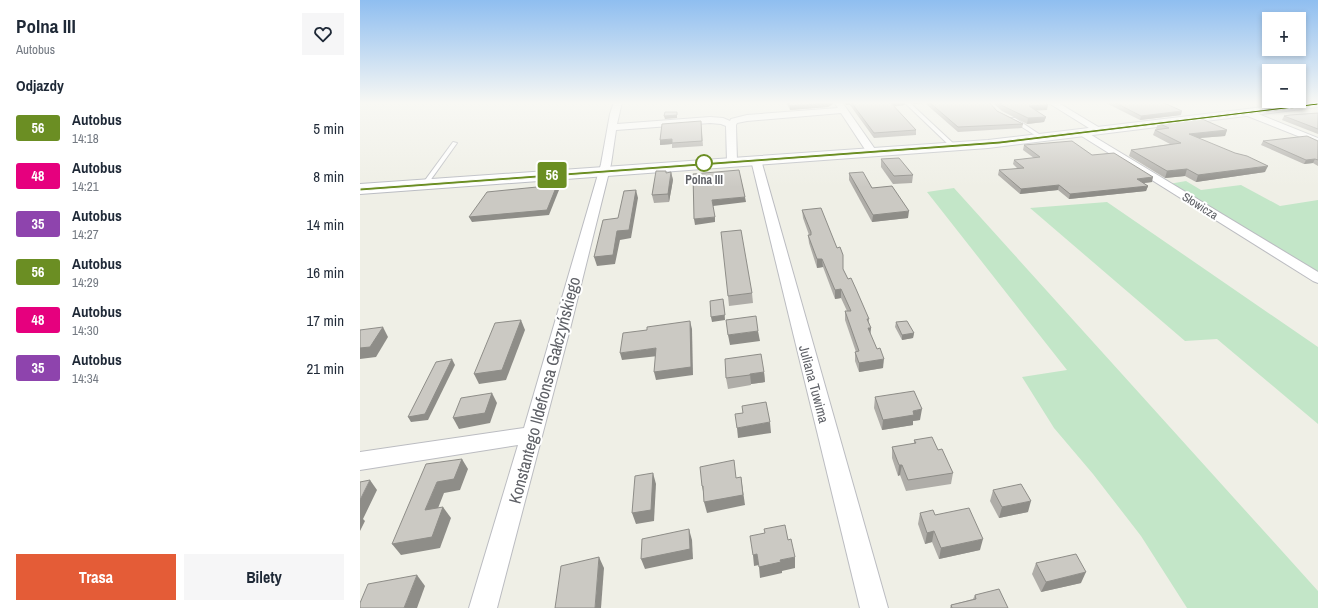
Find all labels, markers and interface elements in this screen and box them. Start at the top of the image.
map controls [1262,12,1306,108]
button: + [1262,12,1306,56]
text: Polna III [16,13,76,39]
button: heart [302,13,344,55]
text: Autobus [16,41,55,58]
button: − [1262,64,1306,108]
text: Odjazdy [16,75,64,96]
text: Autobus [72,109,122,130]
text: 5 min [313,118,344,139]
text: 56 [32,119,44,137]
text: 14:18 [72,130,99,147]
marker: Polna III [695,154,713,172]
text: Autobus [72,157,122,178]
line badge: 56 [534,162,570,188]
text: 8 min [313,166,344,187]
text: 56 [546,166,558,184]
text: 48 [32,167,44,185]
place label: Polna III [685,172,723,188]
text: 14:21 [72,178,99,195]
street label: Słowicza [1179,189,1221,223]
text: Autobus [72,205,122,226]
text: 14 min [306,214,344,235]
text: 35 [32,215,44,233]
text: 14:27 [72,226,99,243]
text: Autobus [72,253,122,274]
text: 16 min [306,262,344,283]
text: 56 [32,263,44,281]
text: 14:29 [72,274,99,291]
street label: Konstantego Ildefonsa Gałczyńskiego [503,274,585,506]
text: Autobus [72,301,122,322]
text: 17 min [306,310,344,331]
text: 48 [32,311,44,329]
text: 14:30 [72,322,99,339]
street label: Juliana Tuwima [795,343,833,425]
text: Autobus [72,349,122,370]
text: 21 min [306,358,344,379]
text: 35 [32,359,44,377]
text: 14:34 [72,370,99,387]
button: Trasa [16,554,176,600]
button: Bilety [184,554,344,600]

